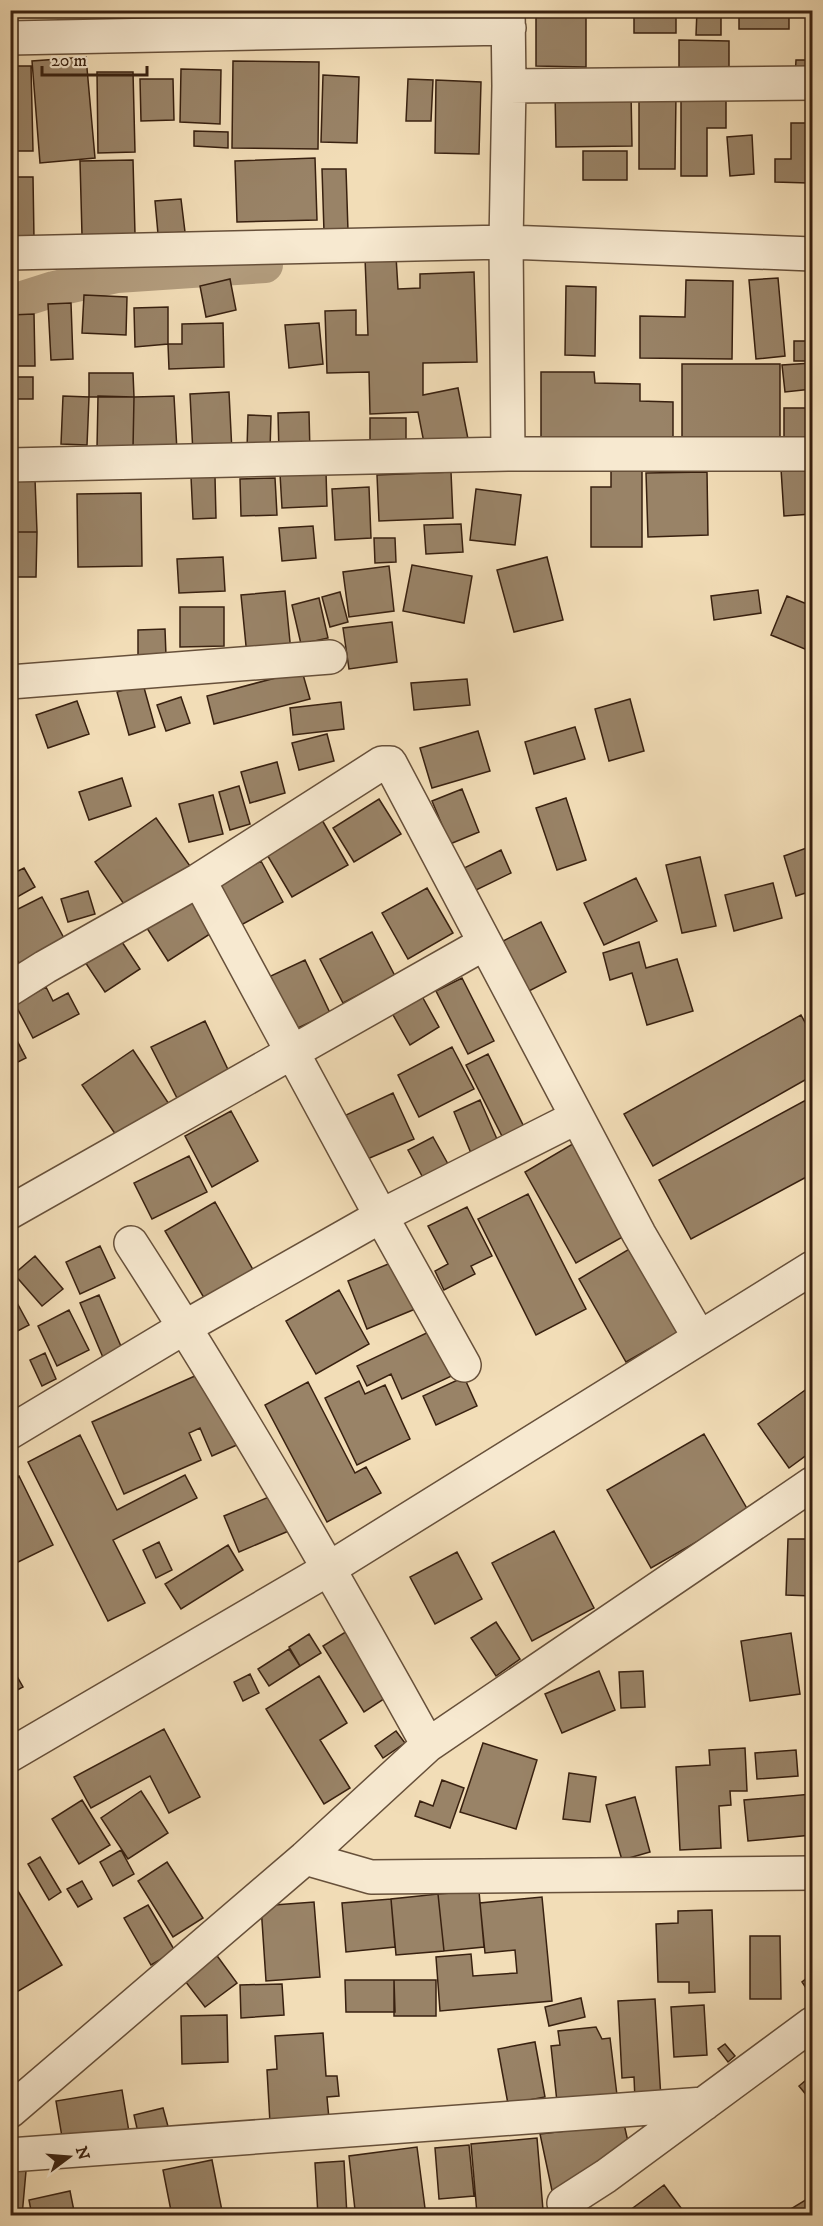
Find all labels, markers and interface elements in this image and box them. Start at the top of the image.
scale bar [42,39,147,77]
text: 20 m [51,50,87,72]
north arrow [39,2127,99,2187]
text: N [71,2144,94,2162]

